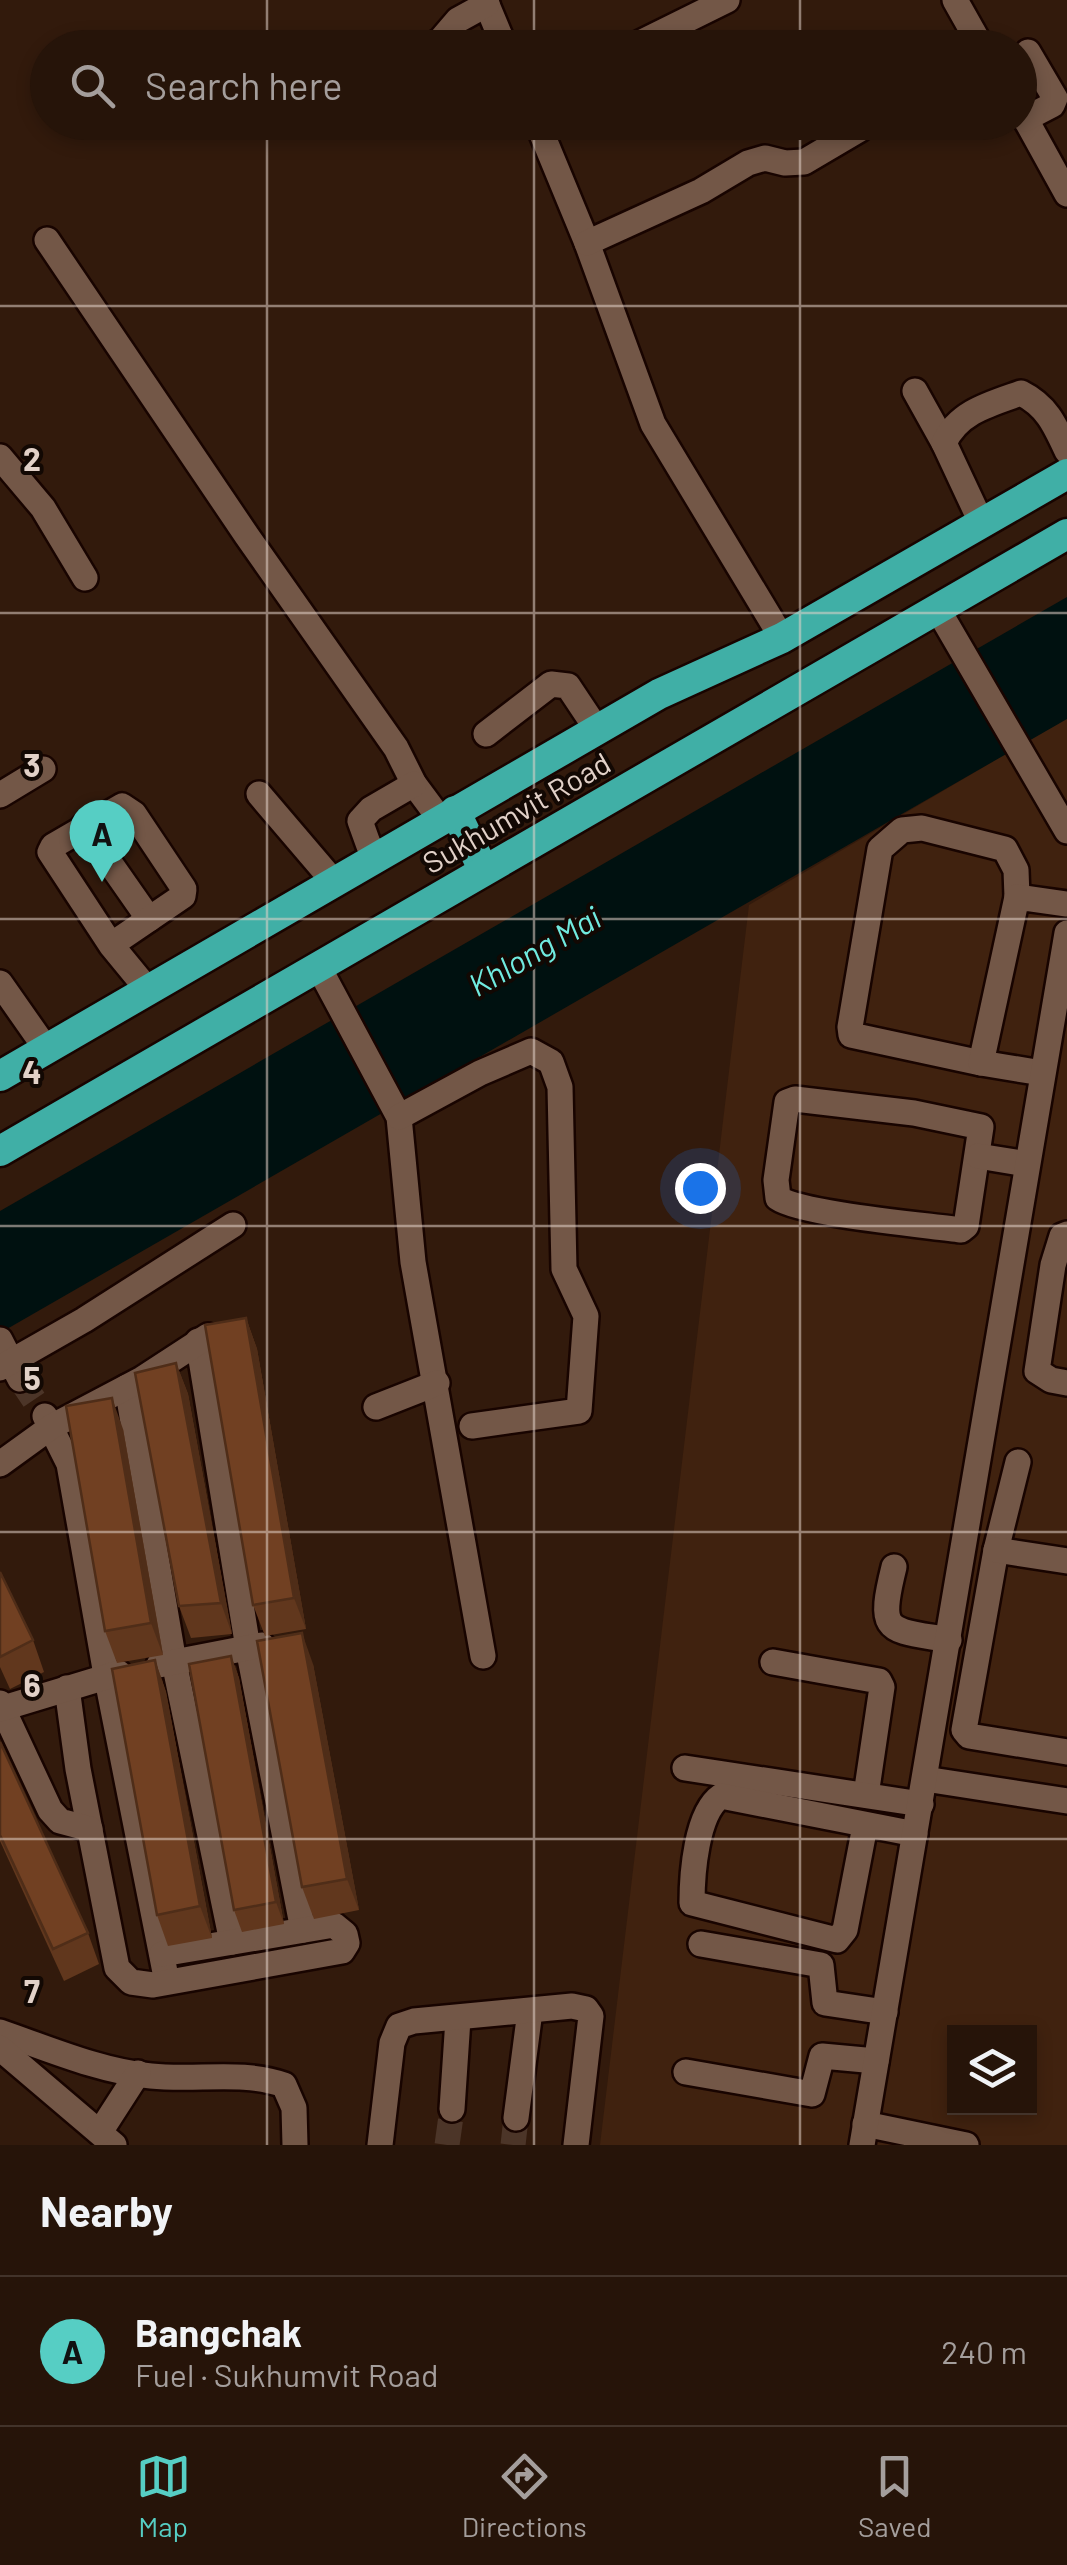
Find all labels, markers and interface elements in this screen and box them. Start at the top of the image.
search box [30,30,1037,140]
icon: search [65,58,120,113]
text: Search here [145,62,343,108]
text: 2 [23,439,41,477]
street label: Sukhumvit Road [416,744,616,880]
text: 3 [23,745,41,783]
pin: A [70,800,134,882]
water label: Khlong Mai [461,897,607,1003]
text: 4 [22,1052,42,1090]
your location [675,1163,726,1214]
text: 5 [23,1358,41,1396]
text: 6 [23,1665,41,1703]
text: 7 [24,1971,40,2009]
map controls [947,2025,1037,2115]
button: layers [947,2025,1037,2115]
text: Nearby [40,2185,173,2235]
text: Bangchak [135,2309,302,2355]
text: A [62,2332,83,2370]
text: 240 m [941,2332,1027,2370]
text: Fuel · Sukhumvit Road [135,2355,438,2393]
tab: Map [136,2449,191,2543]
tab: Directions [462,2449,587,2543]
tab: Saved [858,2449,931,2543]

